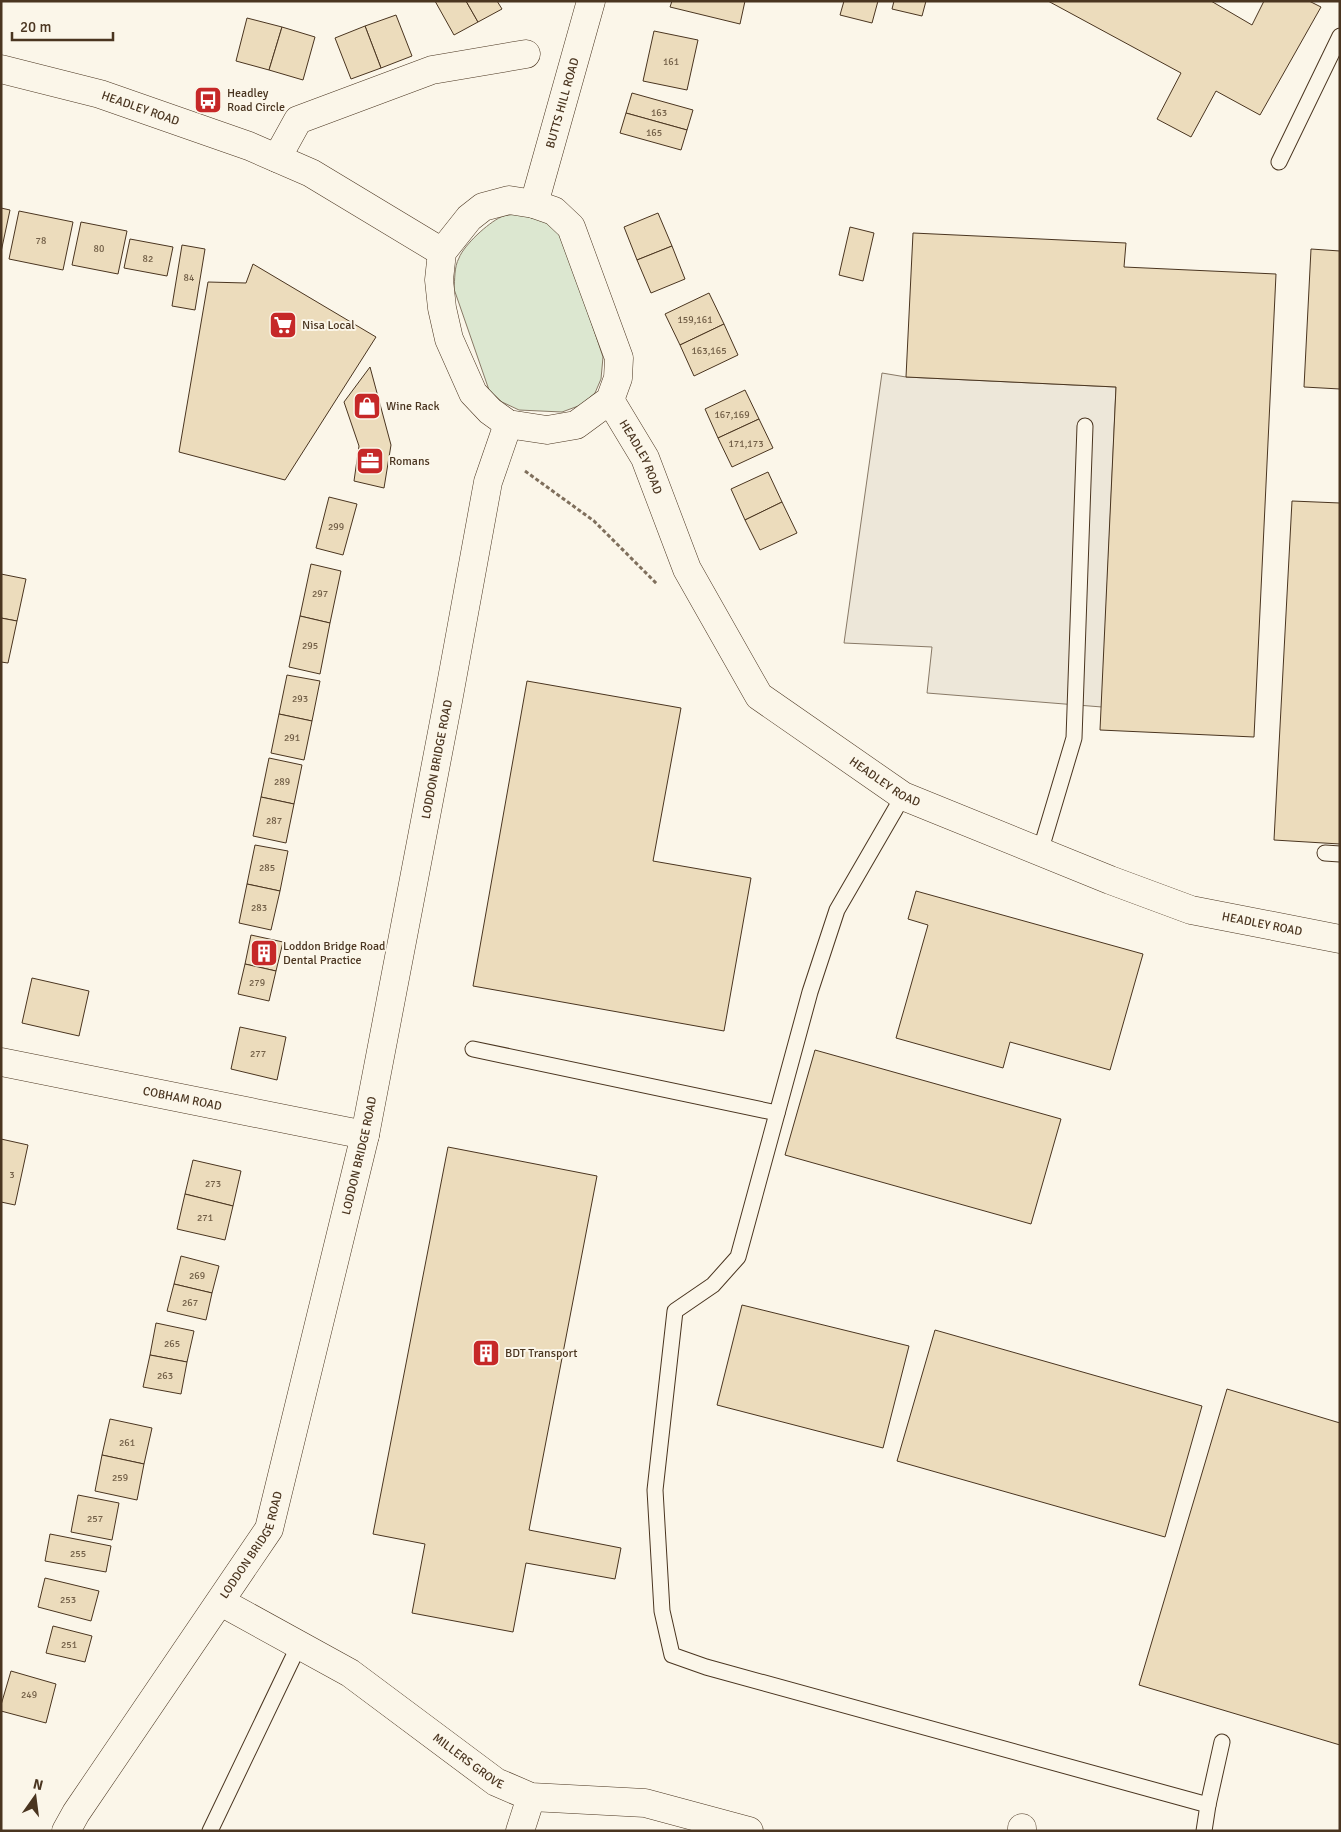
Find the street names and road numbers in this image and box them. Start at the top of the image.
street label: BUTTS HILL ROAD [543,56,583,150]
street label: HEADLEY ROAD [99,88,182,129]
street label: HEADLEY ROAD [616,417,665,497]
street label: LODDON BRIDGE ROAD [419,698,456,820]
street label: HEADLEY ROAD [846,754,923,810]
street label: HEADLEY ROAD [1221,909,1304,940]
street label: COBHAM ROAD [142,1084,223,1114]
street label: LODDON BRIDGE ROAD [339,1095,380,1217]
street label: LODDON BRIDGE ROAD [217,1490,286,1602]
street label: MILLERS GROVE [430,1730,506,1793]

